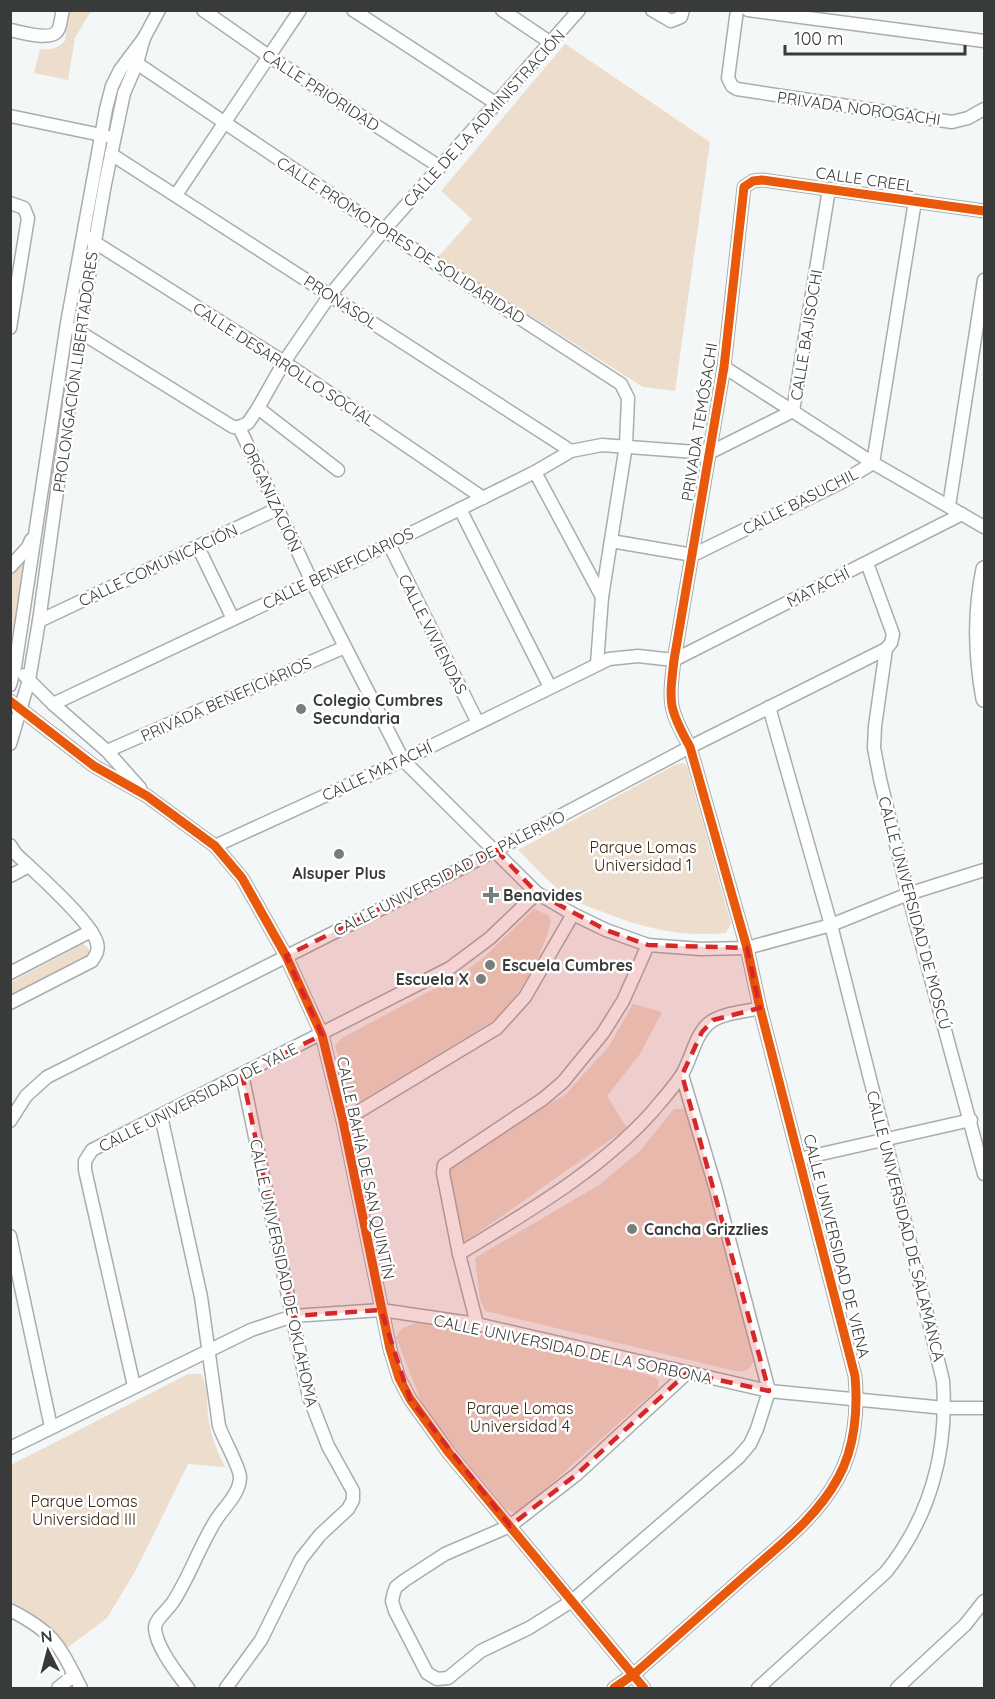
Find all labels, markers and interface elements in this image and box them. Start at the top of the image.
scale bar [785,18,965,56]
street label: CALLE DE LA ADMINISTRACIÓN [399,25,569,211]
text: 100 m [794,27,843,50]
street label: CALLE PRIORIDAD [259,45,383,135]
street label: PRIVADA NOROGACHI [776,87,942,129]
street label: CALLE PROMOTORES DE SOLIDARIDAD [273,152,529,328]
street label: CALLE CREEL [815,162,916,196]
street label: PROLONGACIÓN LIBERTADORES [48,250,102,494]
street label: CALLE BAJISOCHI [786,268,826,402]
street label: PRONASOL [300,271,382,334]
street label: CALLE DESARROLLO SOCIAL [189,298,379,431]
street label: PRIVADA TEMÓSACHI [677,341,721,503]
street label: ORGANIZACIÓN [238,439,306,555]
street label: CALLE BASUCHIL [739,463,862,539]
street label: CALLE COMUNICACIÓN [75,519,241,611]
street label: CALLE BENEFICIARIOS [259,523,417,613]
street label: MATACHÍ [783,562,854,611]
street label: CALLE VIVIENDAS [394,571,472,697]
street label: PRIVADA BENEFICIARIOS [137,652,315,746]
place label: Colegio Cumbres Secundaria [313,690,443,728]
marker: Colegio Cumbres Secundaria [294,702,308,716]
street label: CALLE MATACHÍ [319,736,436,805]
street label: CALLE UNIVERSIDAD DE MOSCÚ [874,794,956,1032]
street label: CALLE UNIVERSIDAD DE PALERMO [330,806,568,940]
park label: Parque Lomas Universidad 1 [589,837,697,875]
marker: Alsuper Plus [332,847,346,861]
place label: Alsuper Plus [292,863,386,883]
place label: Benavides [503,885,583,905]
marker: Benavides [484,888,498,902]
place label: Escuela Cumbres [502,955,633,975]
marker: Escuela Cumbres [483,958,497,972]
place label: Escuela X [396,969,469,989]
marker: Escuela X [474,972,488,986]
street label: CALLE UNIVERSIDAD DE YALE [95,1038,301,1156]
street label: CALLE BAHÍA DE SAN QUINTÍN [333,1055,399,1281]
street label: CALLE UNIVERSIDAD DE SALAMANCA [863,1088,949,1364]
street label: CALLE UNIVERSIDAD DE VIENA [799,1132,875,1360]
street label: CALLE UNIVERSIDAD DE OKLAHOMA [246,1137,322,1409]
place label: Cancha Grizzlies [644,1219,769,1239]
marker: Cancha Grizzlies [625,1222,639,1236]
street label: CALLE UNIVERSIDAD DE LA SORBONA [432,1310,714,1388]
park label: Parque Lomas Universidad 4 [466,1398,574,1436]
park label: Parque Lomas Universidad III [30,1491,138,1529]
north arrow [18,1621,78,1681]
text: N [40,1626,53,1647]

